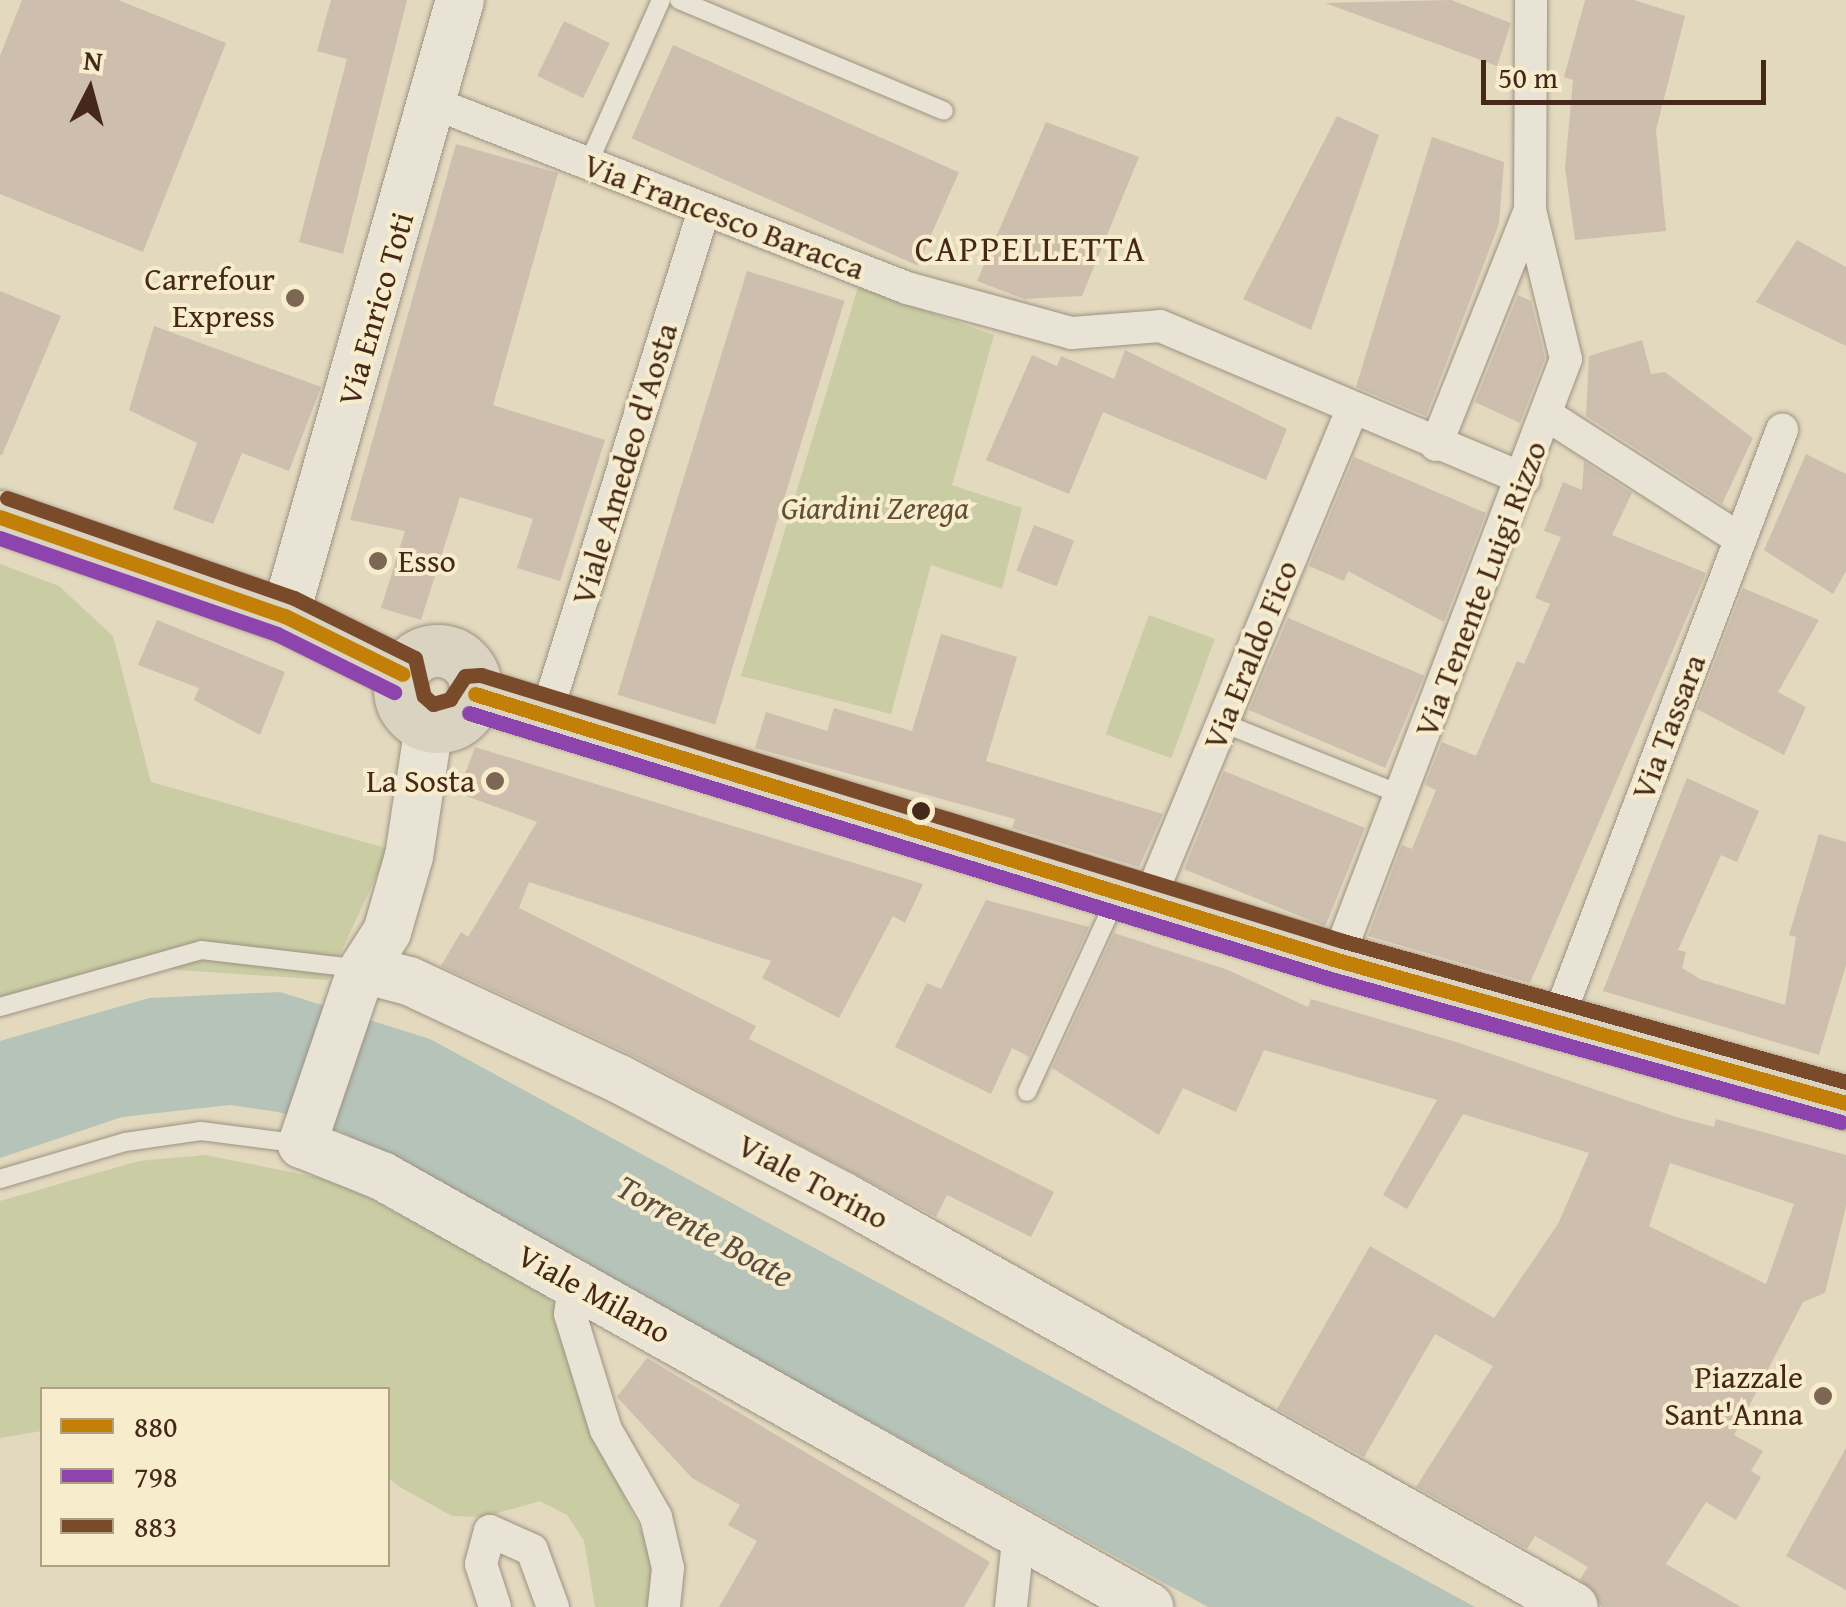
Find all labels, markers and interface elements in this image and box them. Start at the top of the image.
text: N [82,38,105,81]
north arrow [40,40,140,140]
scale bar [1486,40,1771,102]
text: 50 m [1498,55,1558,99]
street label: Via Francesco Baracca [578,146,870,288]
street label: Via Enrico Toti [330,208,422,410]
district label: CAPPELLETTA [915,228,1147,270]
place label: Carrefour Express [144,261,275,336]
marker: Carrefour Express [284,287,306,309]
street label: Viale Amedeo d'Aosta [564,319,686,609]
street label: Via Tenente Luigi Rizzo [1407,436,1555,742]
park label: Giardini Zerega [781,489,969,527]
place label: Esso [398,542,456,580]
marker: Esso [367,550,389,572]
street label: Via Eraldo Fico [1196,555,1306,755]
street label: Via Tassara [1624,649,1714,805]
place label: La Sosta [366,762,475,800]
marker: La Sosta [484,770,506,792]
unlabelled marker [911,801,931,821]
street label: Viale Torino [731,1126,895,1238]
water label: Torrente Boate [609,1165,801,1297]
street label: Viale Milano [510,1236,678,1352]
place label: Piazzale Sant'Anna [1664,1359,1803,1434]
marker: Piazzale Sant'Anna [1812,1385,1834,1407]
legend [40,1387,390,1567]
text: 880 [134,1404,177,1448]
text: 798 [134,1454,177,1498]
text: 883 [134,1504,177,1548]

